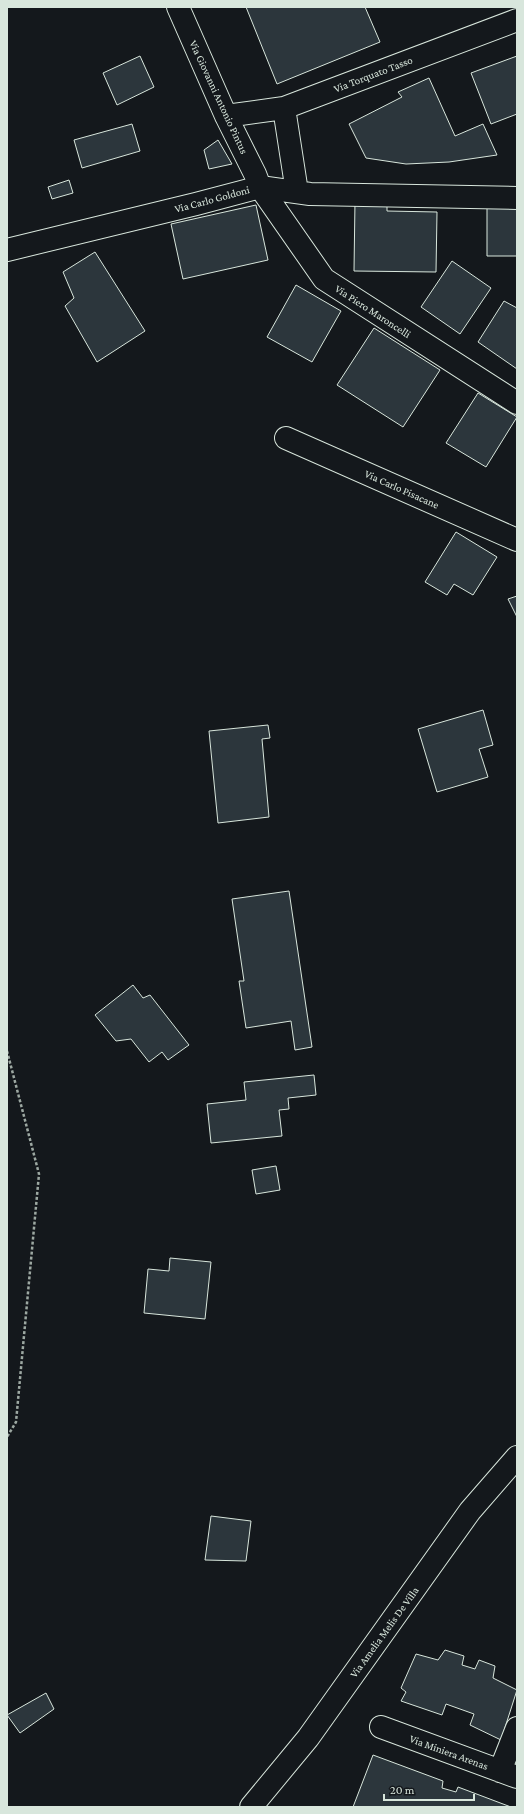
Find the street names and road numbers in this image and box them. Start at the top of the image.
street label: Via Giovanni Antonio Pintus [187,38,251,156]
street label: Via Torquato Tasso [332,53,415,95]
street label: Via Carlo Goldoni [173,183,251,215]
street label: Via Piero Maroncelli [333,282,413,340]
street label: Via Carlo Pisacane [363,467,441,511]
street label: Via Amelia Melis De Villa [347,1584,421,1680]
street label: Via Miniera Arenas [408,1732,490,1772]

